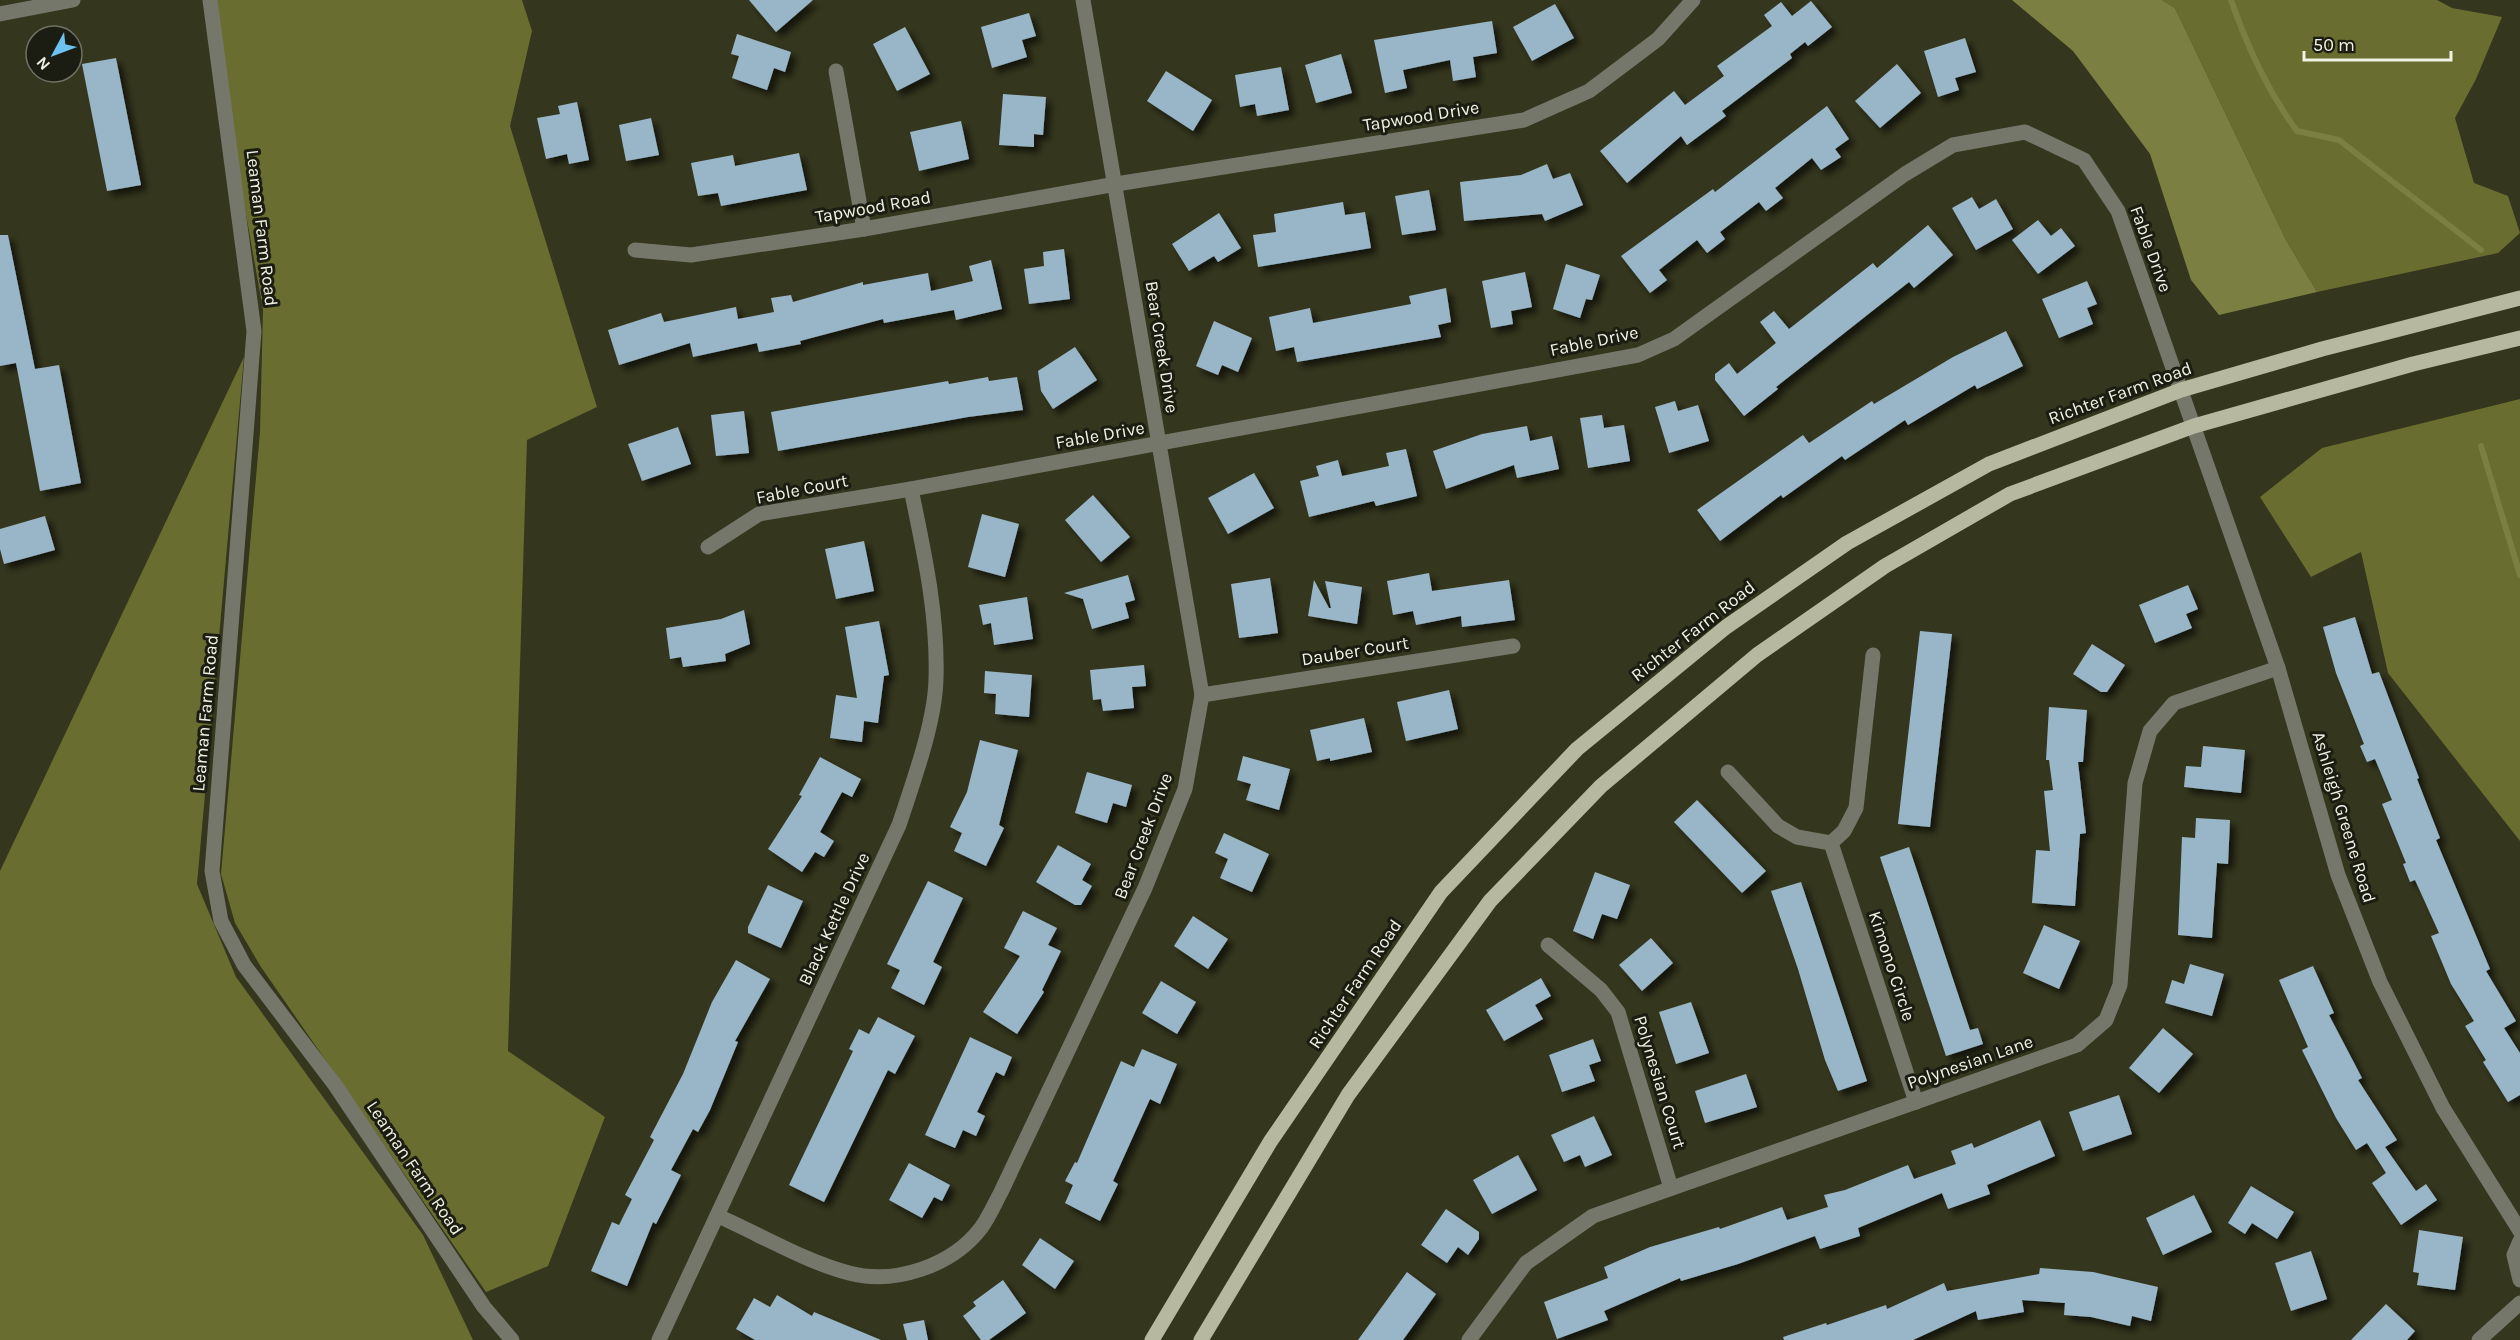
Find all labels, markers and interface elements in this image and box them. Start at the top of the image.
north arrow [24,24,84,84]
scale bar [2304,24,2451,62]
text: 50 m [2313,34,2355,56]
text: N [32,53,54,74]
street label: Tapwood Drive [1361,96,1481,136]
street label: Leaman Farm Road [241,149,283,307]
street label: Tapwood Road [813,186,933,228]
street label: Fable Drive [2125,203,2177,295]
street label: Bear Creek Drive [1141,279,1183,415]
street label: Fable Drive [1548,321,1640,361]
street label: Richter Farm Road [2045,357,2195,429]
street label: Fable Drive [1054,416,1146,454]
street label: Fable Court [754,469,850,509]
street label: Richter Farm Road [1627,576,1759,686]
street label: Dauber Court [1300,632,1410,670]
street label: Leaman Farm Road [187,634,223,792]
street label: Ashleigh Greene Road [2307,729,2381,905]
street label: Bear Creek Drive [1109,770,1177,902]
street label: Black Kettle Drive [794,849,874,989]
street label: Kimono Circle [1864,908,1920,1024]
street label: Richter Farm Road [1304,915,1406,1053]
street label: Polynesian Court [1629,1013,1691,1152]
street label: Polynesian Lane [1904,1030,2036,1094]
street label: Leaman Farm Road [362,1097,468,1239]

